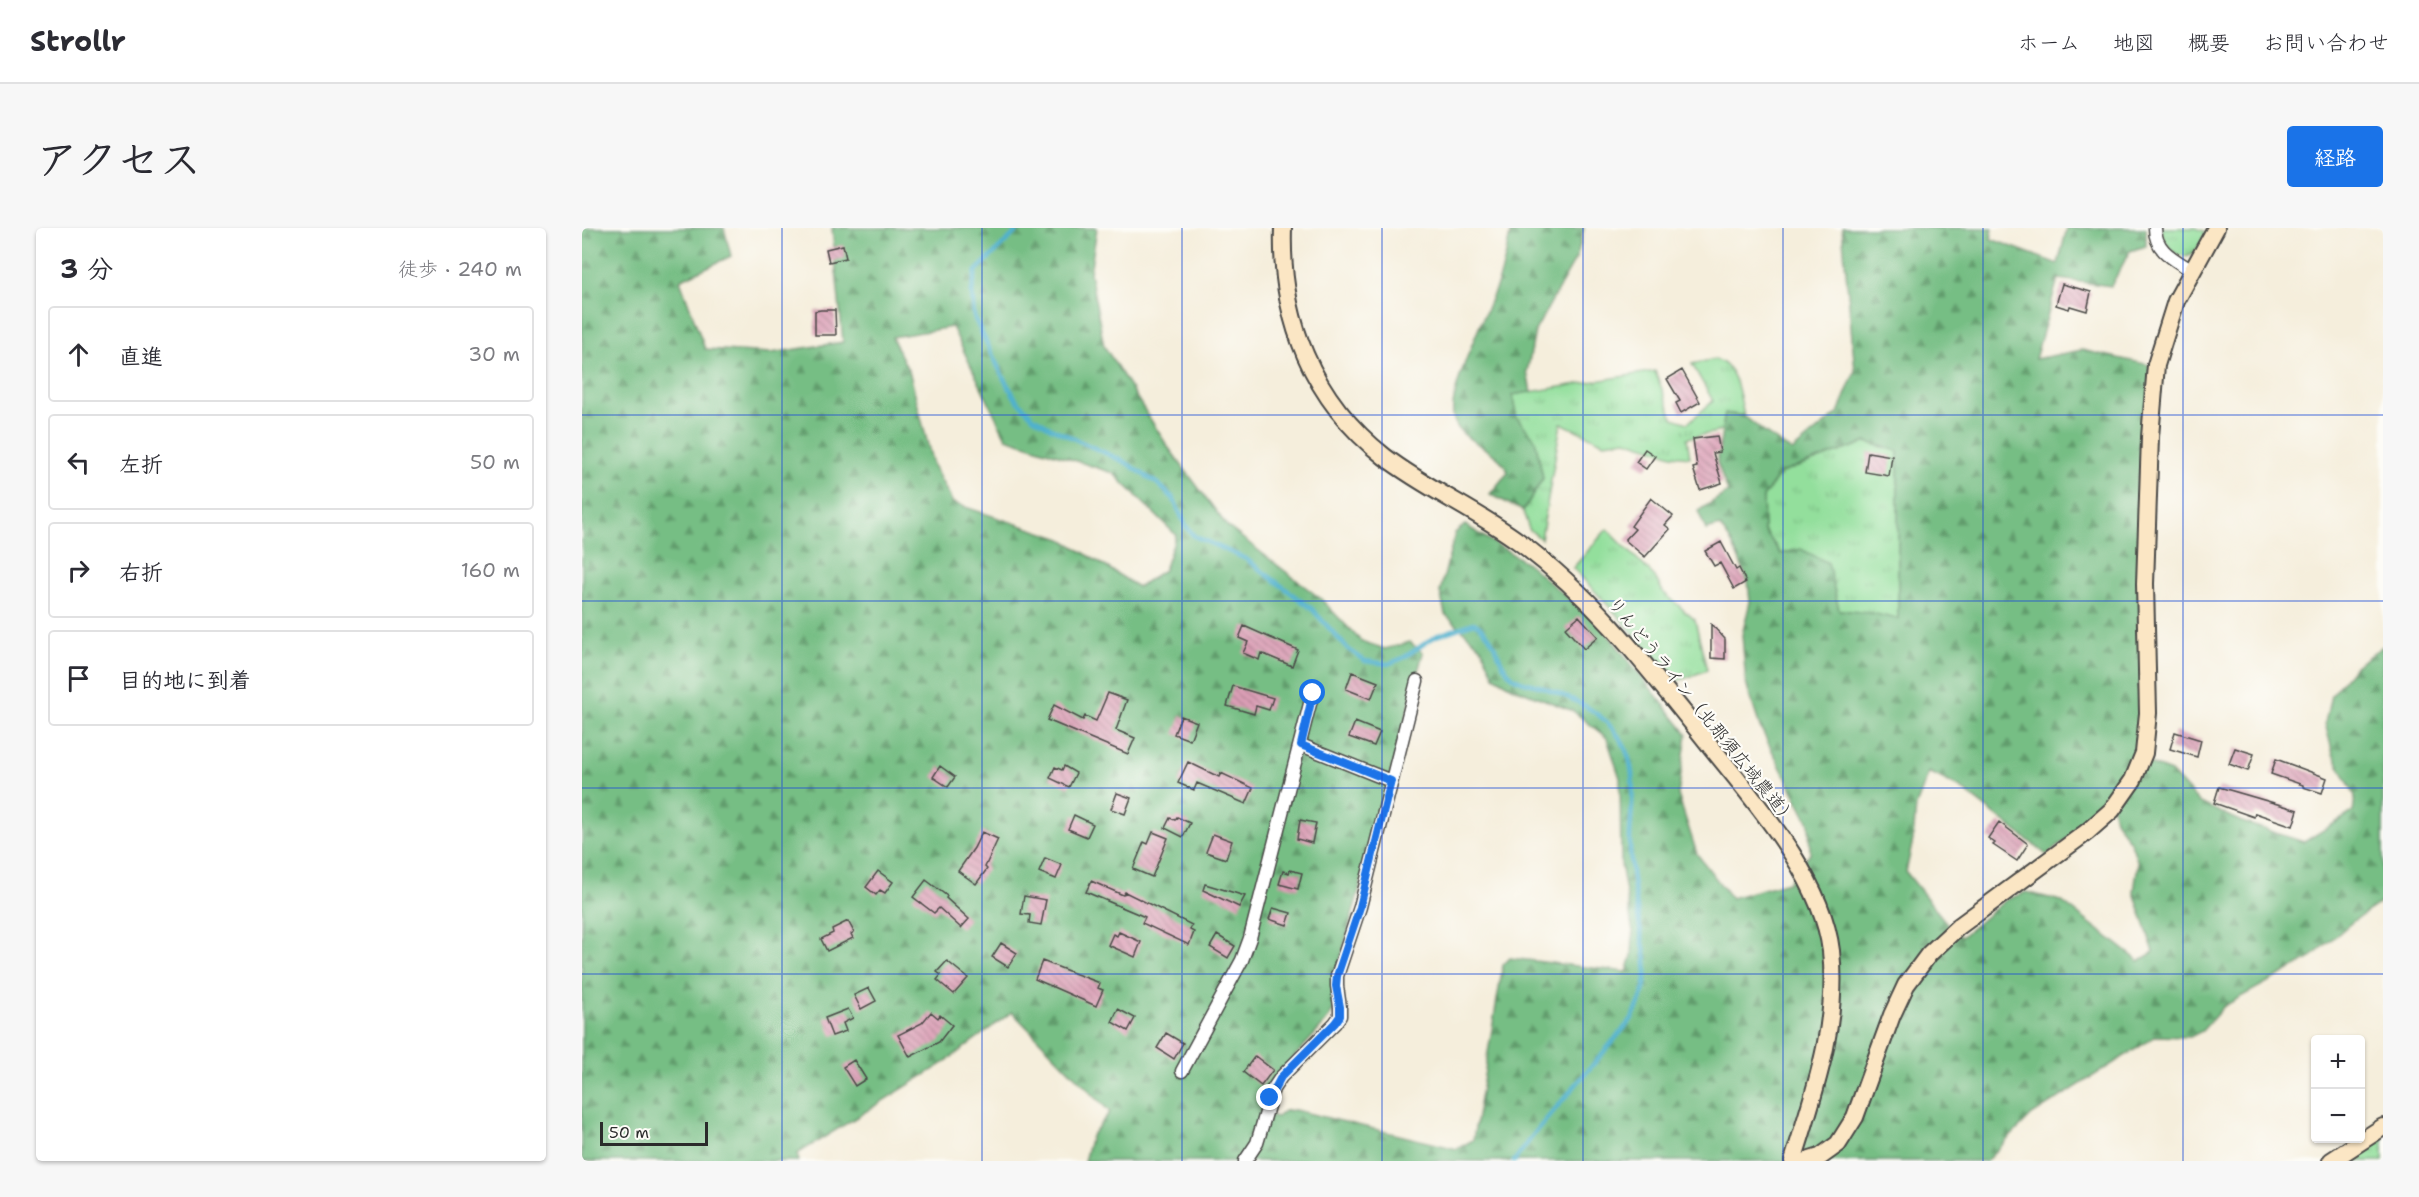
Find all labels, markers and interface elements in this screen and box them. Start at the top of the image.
text: Strollr [30,22,126,60]
text: ホーム [2018,29,2080,57]
text: 地図 [2113,29,2155,57]
text: 概要 [2188,29,2230,57]
text: お問い合わせ [2263,29,2389,57]
button: 経路 [2287,126,2383,187]
text: アクセス [36,131,201,187]
text: 3 分 [60,251,113,286]
text: 徒歩 · 240 m [398,256,522,282]
icon: ahead [62,338,95,371]
text: 30 m [468,341,520,367]
text: 直進 [119,342,163,371]
icon: left [62,446,95,479]
text: 50 m [470,449,520,475]
text: 左折 [119,450,163,479]
icon: right [62,554,95,587]
text: 160 m [461,557,520,583]
text: 右折 [119,558,163,587]
street label: りんどうライン（北那須広域農道） [1602,592,1802,830]
icon: arrive [62,662,95,695]
text: 目的地に到着 [119,666,251,695]
route start [1299,679,1325,705]
map controls [2311,1035,2365,1143]
button: + [2311,1035,2365,1089]
route end [1256,1084,1282,1110]
button: − [2311,1089,2365,1143]
scale bar [600,1119,708,1146]
text: 50 m [609,1122,649,1143]

